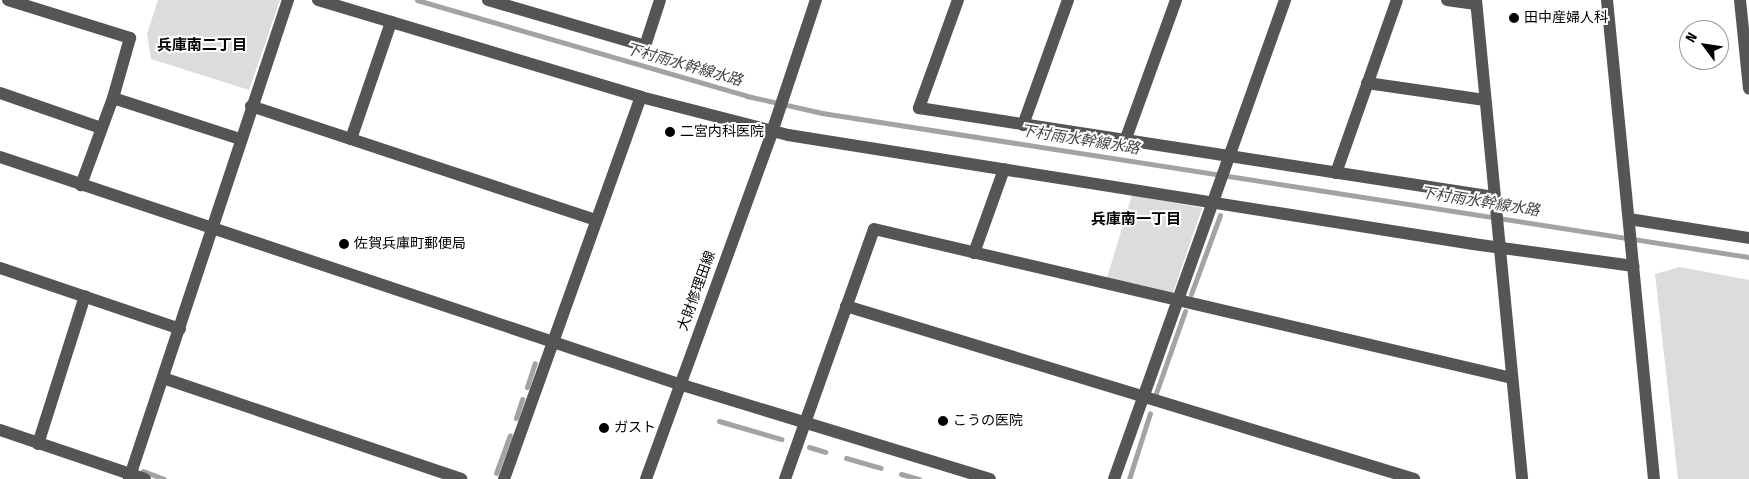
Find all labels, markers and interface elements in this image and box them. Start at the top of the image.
place label: 田中産婦人科 [1524,10,1608,26]
marker: 田中産婦人科 [1508,12,1520,24]
north arrow [1679,20,1729,70]
text: N [1682,30,1701,46]
district label: 兵庫南二丁目 [157,37,247,55]
water label: 下村雨水幹線水路 [624,40,744,90]
water label: 下村雨水幹線水路 [1019,122,1141,158]
place label: 二宮内科医院 [680,124,764,140]
marker: 二宮内科医院 [664,126,676,138]
water label: 下村雨水幹線水路 [1419,184,1541,220]
district label: 兵庫南一丁目 [1091,211,1181,229]
place label: 佐賀兵庫町郵便局 [354,236,466,252]
marker: 佐賀兵庫町郵便局 [338,238,350,250]
street label: 大財修理田線 [675,249,719,333]
place label: こうの医院 [953,413,1023,429]
marker: こうの医院 [937,415,949,427]
place label: ガスト [614,420,656,436]
marker: ガスト [598,422,610,434]

